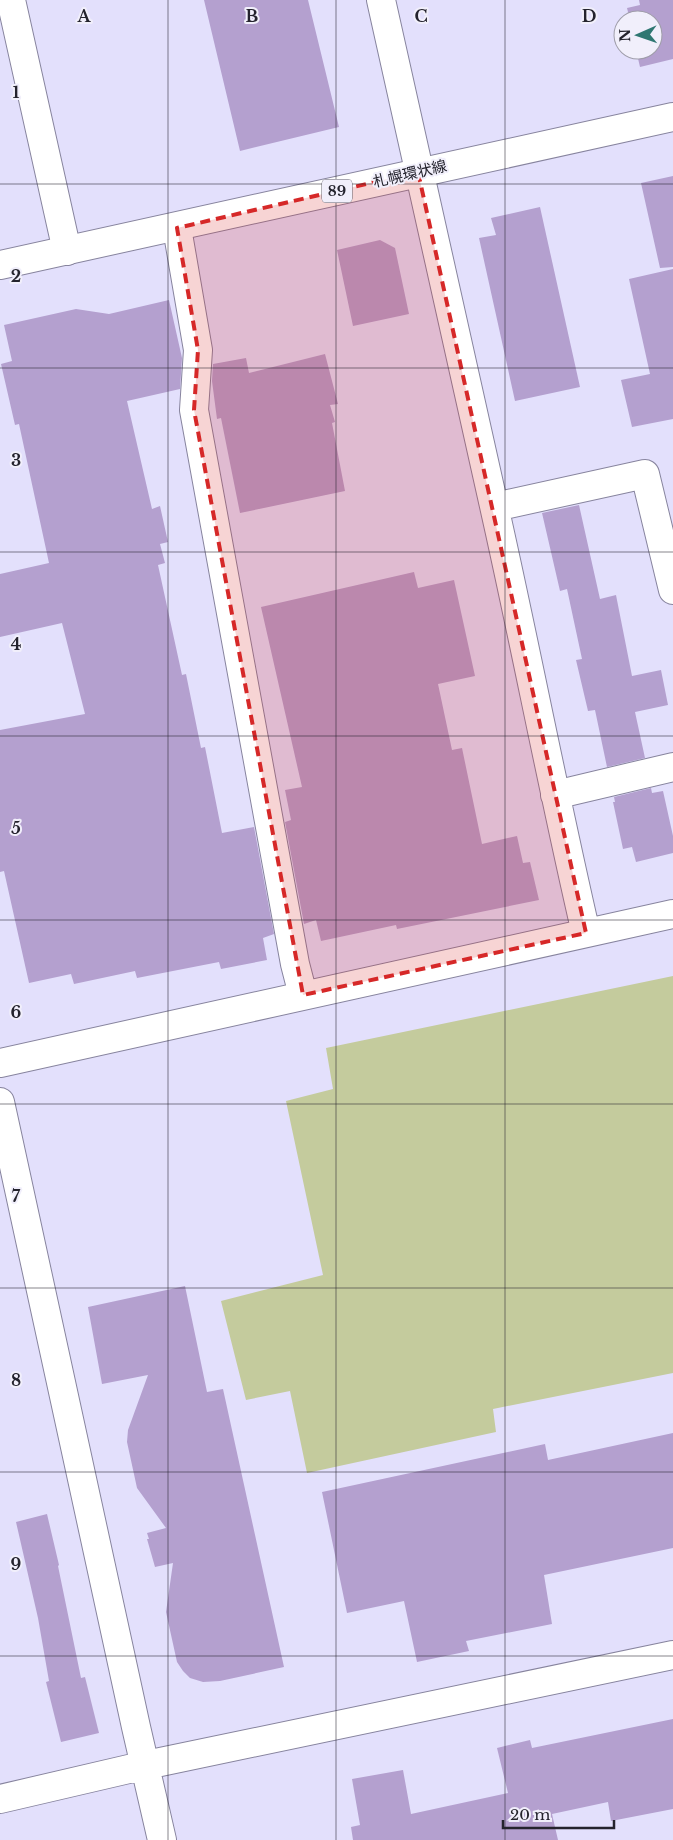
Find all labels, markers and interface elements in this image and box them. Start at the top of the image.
text: A [77,6,92,26]
text: B [246,6,259,26]
text: C [414,6,428,26]
text: D [582,6,596,26]
north arrow [613,10,663,60]
text: N [616,29,634,42]
text: 1 [13,82,20,102]
street label: 札幌環状線 [371,156,449,191]
road number: 89 [322,180,352,202]
text: 2 [11,266,21,286]
text: 3 [11,450,21,470]
text: 4 [11,634,21,654]
text: 5 [11,818,21,838]
text: 6 [11,1002,22,1022]
text: 7 [12,1186,21,1206]
text: 8 [11,1370,21,1390]
text: 9 [11,1554,22,1574]
scale bar [503,1798,614,1830]
text: 20 m [510,1805,550,1824]

